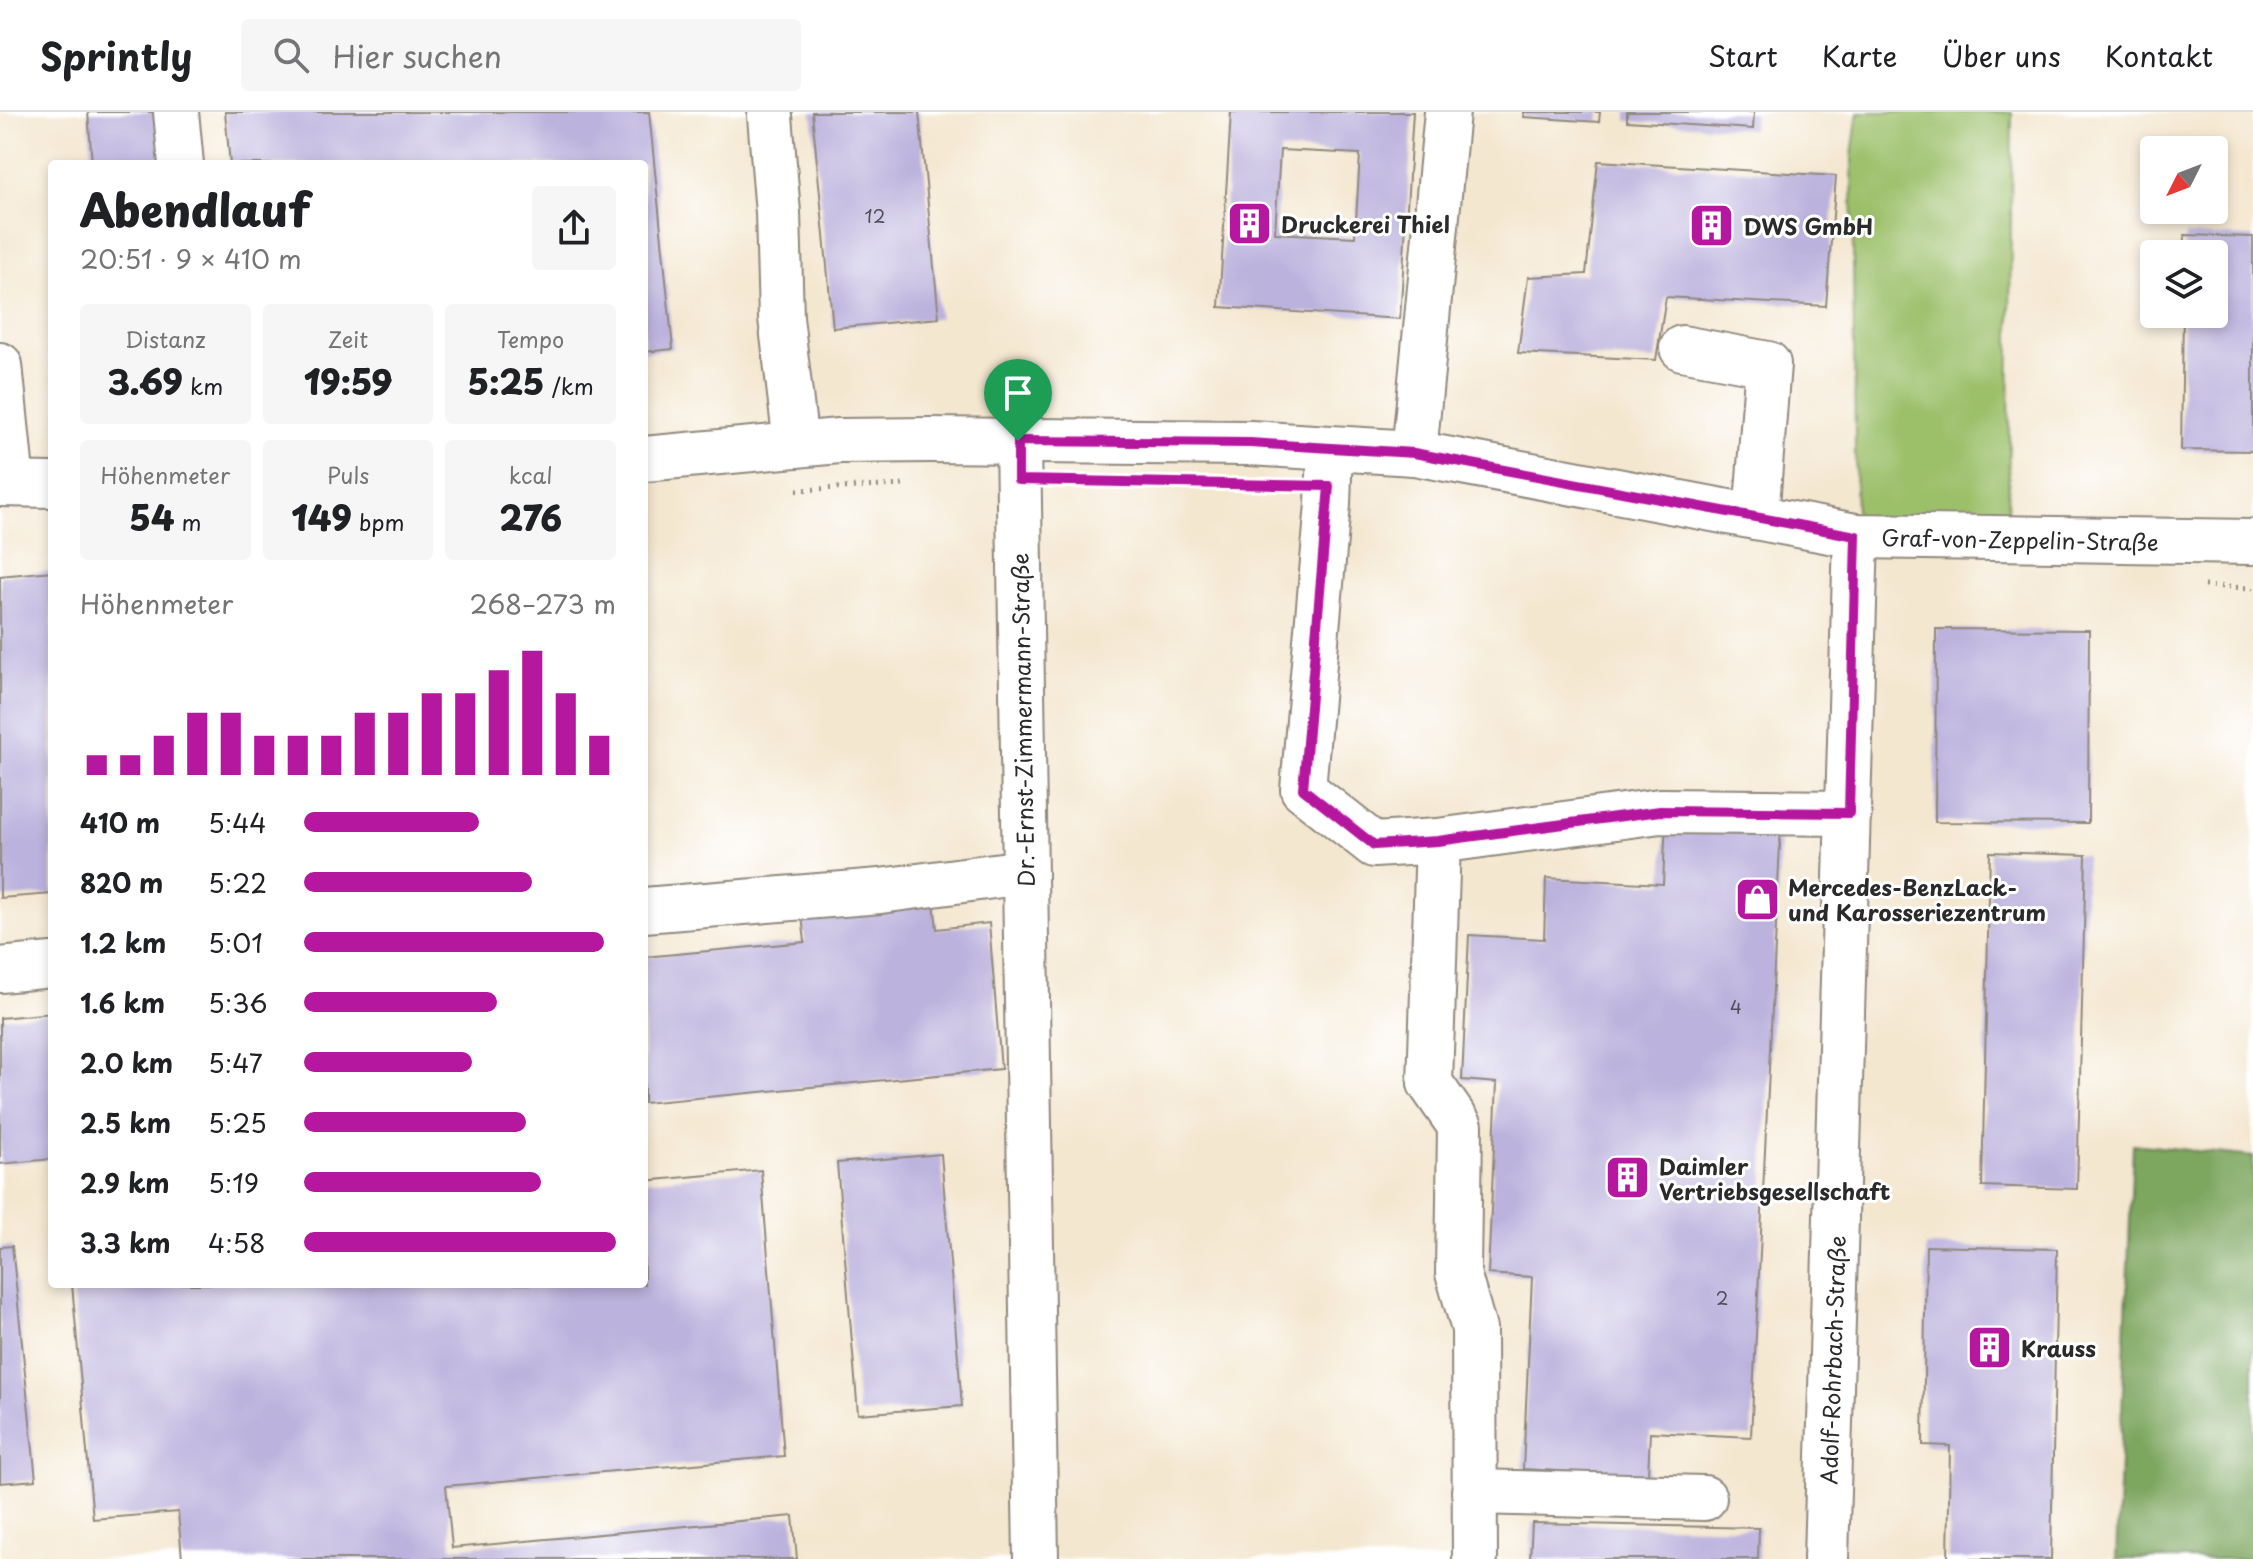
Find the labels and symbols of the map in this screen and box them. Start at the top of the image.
north arrow [2140,136,2228,224]
building icon: Druckerei Thiel [1226,199,1274,247]
building icon: DWS GmbH [1688,201,1736,249]
house number: 12 [865,202,885,229]
place label: Druckerei Thiel [1281,207,1450,240]
place label: DWS GmbH [1743,209,1873,242]
pin [984,359,1052,441]
street label: Graf-von-Zeppelin-Straße [1881,520,2159,558]
street label: Dr.-Ernst-Zimmermann-Straße [1003,553,1041,887]
place label: Mercedes-BenzLack- und Karosseriezentrum [1788,870,2046,928]
shop icon: Mercedes-BenzLack- und Karosseriezentrum [1733,875,1781,923]
house number: 4 [1730,993,1742,1020]
place label: Daimler Vertriebsgesellschaft [1659,1149,1891,1207]
building icon: Daimler Vertriebsgesellschaft [1604,1154,1652,1202]
street label: Adolf-Rohrbach-Straße [1811,1235,1853,1485]
house number: 2 [1716,1284,1728,1311]
building icon: Krauss [1966,1323,2014,1371]
place label: Krauss [2021,1331,2096,1364]

